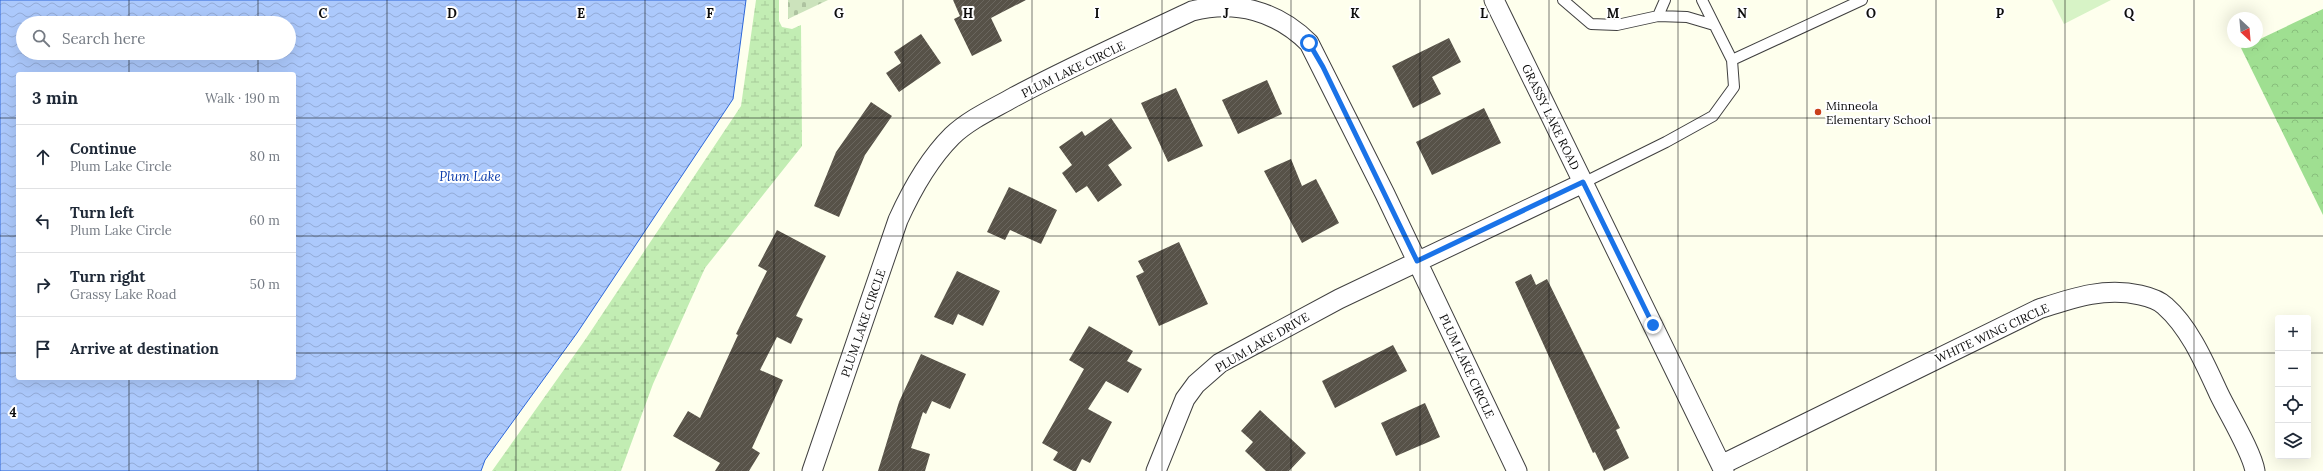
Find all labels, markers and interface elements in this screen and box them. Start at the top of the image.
text: C [319,5,328,22]
text: D [447,5,457,22]
text: E [577,5,585,22]
text: F [706,5,714,22]
text: G [834,5,844,22]
text: H [963,5,973,22]
text: I [1094,5,1100,22]
text: J [1223,5,1229,22]
text: K [1350,5,1360,22]
text: L [1480,5,1488,22]
text: M [1607,5,1620,22]
text: N [1737,5,1747,22]
text: O [1866,5,1876,22]
text: P [1996,5,2005,22]
text: Q [2124,5,2135,22]
north arrow [2227,12,2263,48]
search box [16,16,296,60]
icon: search [30,27,52,49]
text: Search here [62,29,145,48]
route start [1300,34,1318,52]
street label: PLUM LAKE CIRCLE [1019,37,1127,101]
street label: GRASSY LAKE ROAD [1519,62,1583,172]
text: 3 min [32,87,78,109]
text: Walk · 190 m [205,90,280,107]
place label: Minneola Elementary School [1826,98,1931,127]
marker: Minneola Elementary School [1813,107,1823,117]
text: Continue [70,139,136,158]
icon: ahead [32,146,54,168]
text: 80 m [250,148,280,165]
text: Plum Lake Circle [70,158,172,175]
water label: Plum Lake [439,168,501,185]
text: Turn left [70,203,134,222]
icon: left [32,210,54,232]
text: 60 m [249,212,280,229]
text: Plum Lake Circle [70,222,172,239]
text: Turn right [70,267,146,286]
street label: PLUM LAKE CIRCLE [837,267,889,379]
icon: right [32,274,54,296]
text: 50 m [250,276,280,293]
text: Grassy Lake Road [70,286,176,303]
street label: WHITE WING CIRCLE [1933,300,2051,366]
street label: PLUM LAKE DRIVE [1212,309,1312,375]
street label: PLUM LAKE CIRCLE [1436,311,1498,421]
map controls [2275,315,2311,459]
button: + [2275,315,2311,351]
route end [1644,316,1662,334]
icon: arrive [32,338,54,360]
text: Arrive at destination [70,339,219,358]
button: − [2275,351,2311,387]
button: locate [2275,387,2311,423]
text: 4 [9,404,17,421]
button: layers [2275,423,2311,459]

